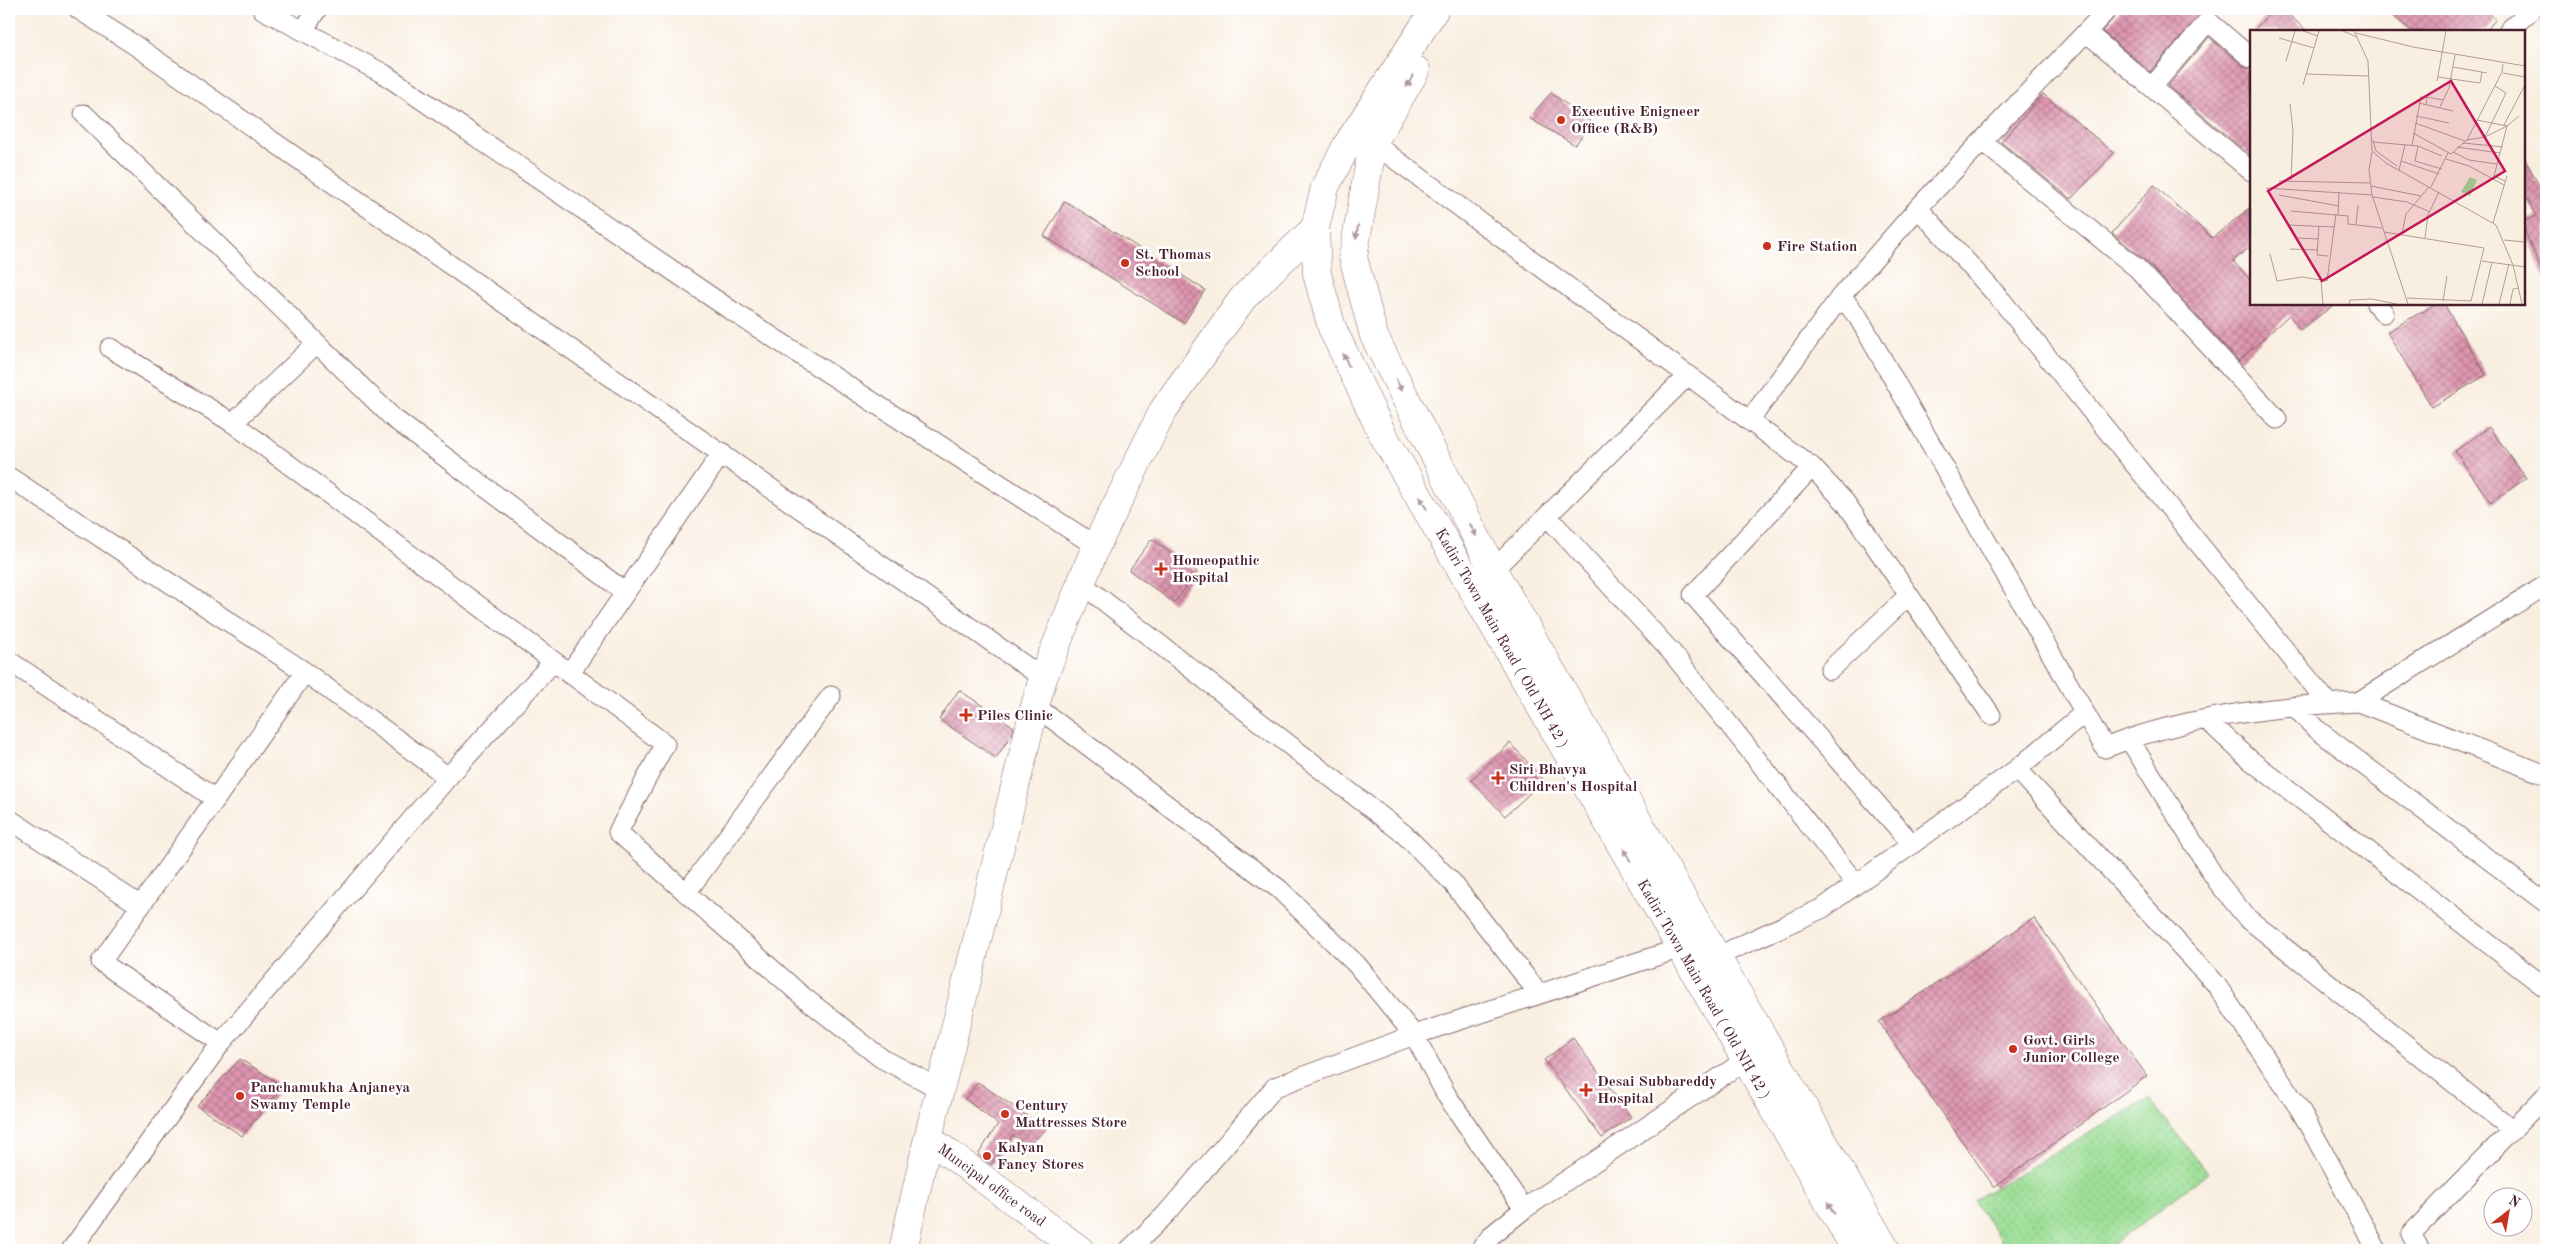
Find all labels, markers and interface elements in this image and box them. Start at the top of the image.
inset map [2250,30,2525,305]
one-way arrow [1405,74,1414,87]
place label: Executive Enigneer Office (R&B) [1571,105,1700,137]
marker: Executive Enigneer Office (R&B) [1555,114,1567,126]
one-way arrow [1353,224,1361,240]
marker: Fire Station [1761,240,1773,252]
place label: Fire Station [1777,240,1857,255]
place label: St. Thomas School [1135,248,1211,280]
marker: St. Thomas School [1119,257,1131,269]
one-way arrow [1342,353,1350,367]
one-way arrow [1395,378,1403,392]
one-way arrow [1419,495,1427,510]
one-way arrow [1469,523,1477,537]
street label: Kadiri Town Main Road ( Old NH 42 ) [1431,526,1570,751]
place label: Homeopathic Hospital [1172,554,1260,586]
marker: Homeopathic Hospital [1154,562,1168,576]
marker: Piles Clinic [959,708,973,722]
place label: Piles Clinic [977,709,1053,724]
place label: Siri Bhavya Children's Hospital [1509,763,1638,795]
marker: Siri Bhavya Children's Hospital [1491,771,1505,785]
one-way arrow [1623,849,1632,862]
street label: Kadiri Town Main Road ( Old NH 42 ) [1633,877,1772,1102]
place label: Govt. Girls Junior College [2023,1034,2120,1066]
marker: Govt. Girls Junior College [2007,1043,2019,1055]
place label: Desai Subbareddy Hospital [1597,1075,1717,1107]
place label: Panchamukha Anjaneya Swamy Temple [250,1081,411,1113]
marker: Desai Subbareddy Hospital [1579,1083,1593,1097]
marker: Panchamukha Anjaneya Swamy Temple [234,1090,246,1102]
place label: Century Mattresses Store [1015,1099,1127,1131]
marker: Century Mattresses Store [999,1108,1011,1120]
place label: Kalyan Fancy Stores [997,1141,1084,1173]
street label: Muncipal office road [934,1142,1048,1230]
marker: Kalyan Fancy Stores [981,1150,993,1162]
north arrow [2482,1186,2532,1236]
text: N [2506,1193,2523,1211]
one-way arrow [1827,1201,1836,1215]

